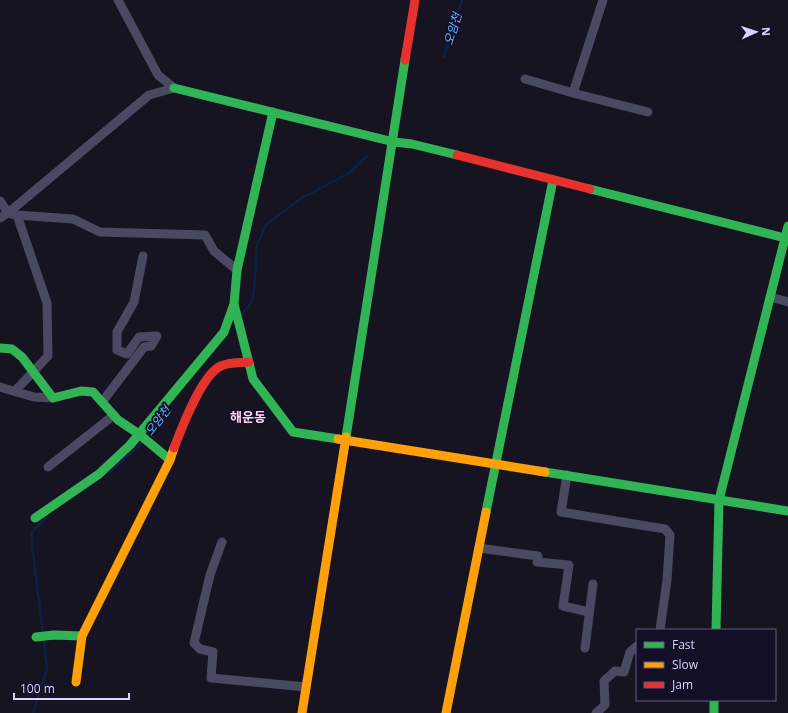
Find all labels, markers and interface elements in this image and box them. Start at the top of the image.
water label: 오암천 [440,9,466,47]
north arrow [736,12,776,52]
text: N [759,27,774,36]
water label: 오암천 [141,401,176,439]
district label: 해운동 [230,408,266,426]
legend [636,629,776,701]
text: Fast [672,636,695,653]
text: Slow [672,656,699,673]
scale bar [14,675,129,701]
text: Jam [671,676,693,693]
text: 100 m [20,680,55,697]

